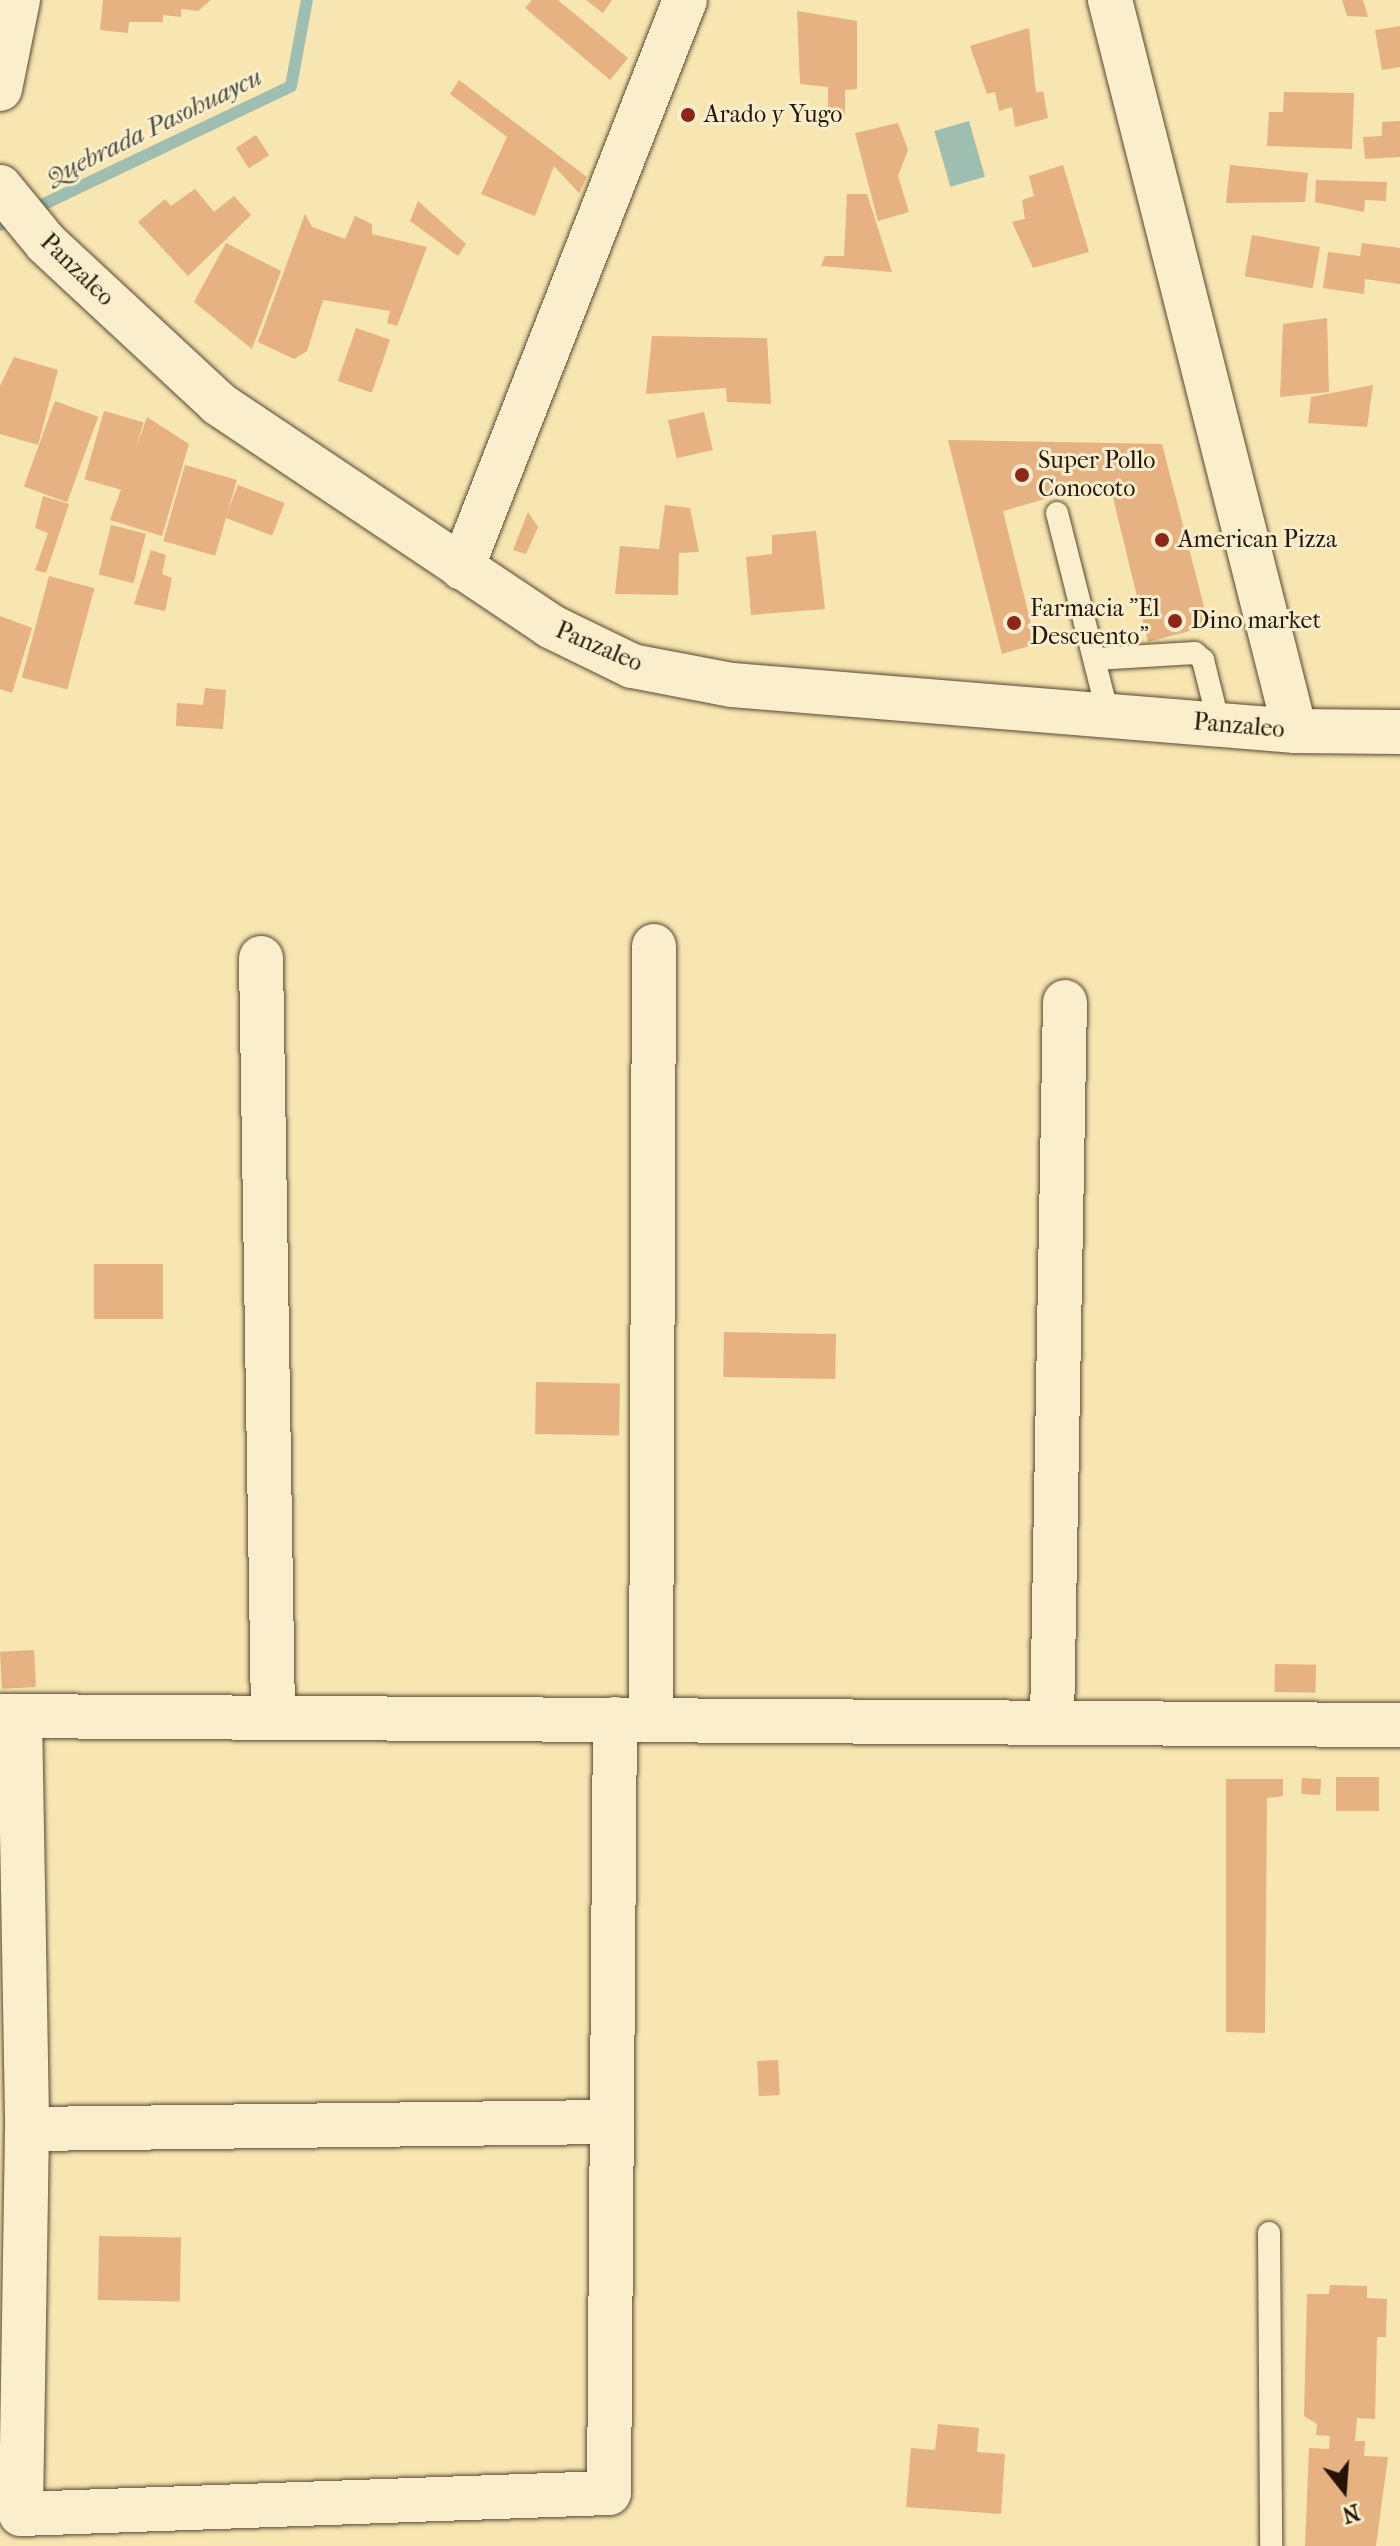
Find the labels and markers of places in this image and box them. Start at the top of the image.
place label: Arado y Yugo [704,101,842,129]
marker: Arado y Yugo [679,106,697,124]
place label: Super Pollo Conocoto [1038,447,1155,503]
marker: Super Pollo Conocoto [1013,466,1031,484]
place label: American Pizza [1178,526,1337,554]
marker: American Pizza [1153,531,1171,549]
place label: Farmacia "El Descuento" [1030,595,1160,651]
place label: Dino market [1191,607,1321,635]
marker: Dino market [1166,612,1184,630]
marker: Farmacia "El Descuento" [1005,614,1023,632]

